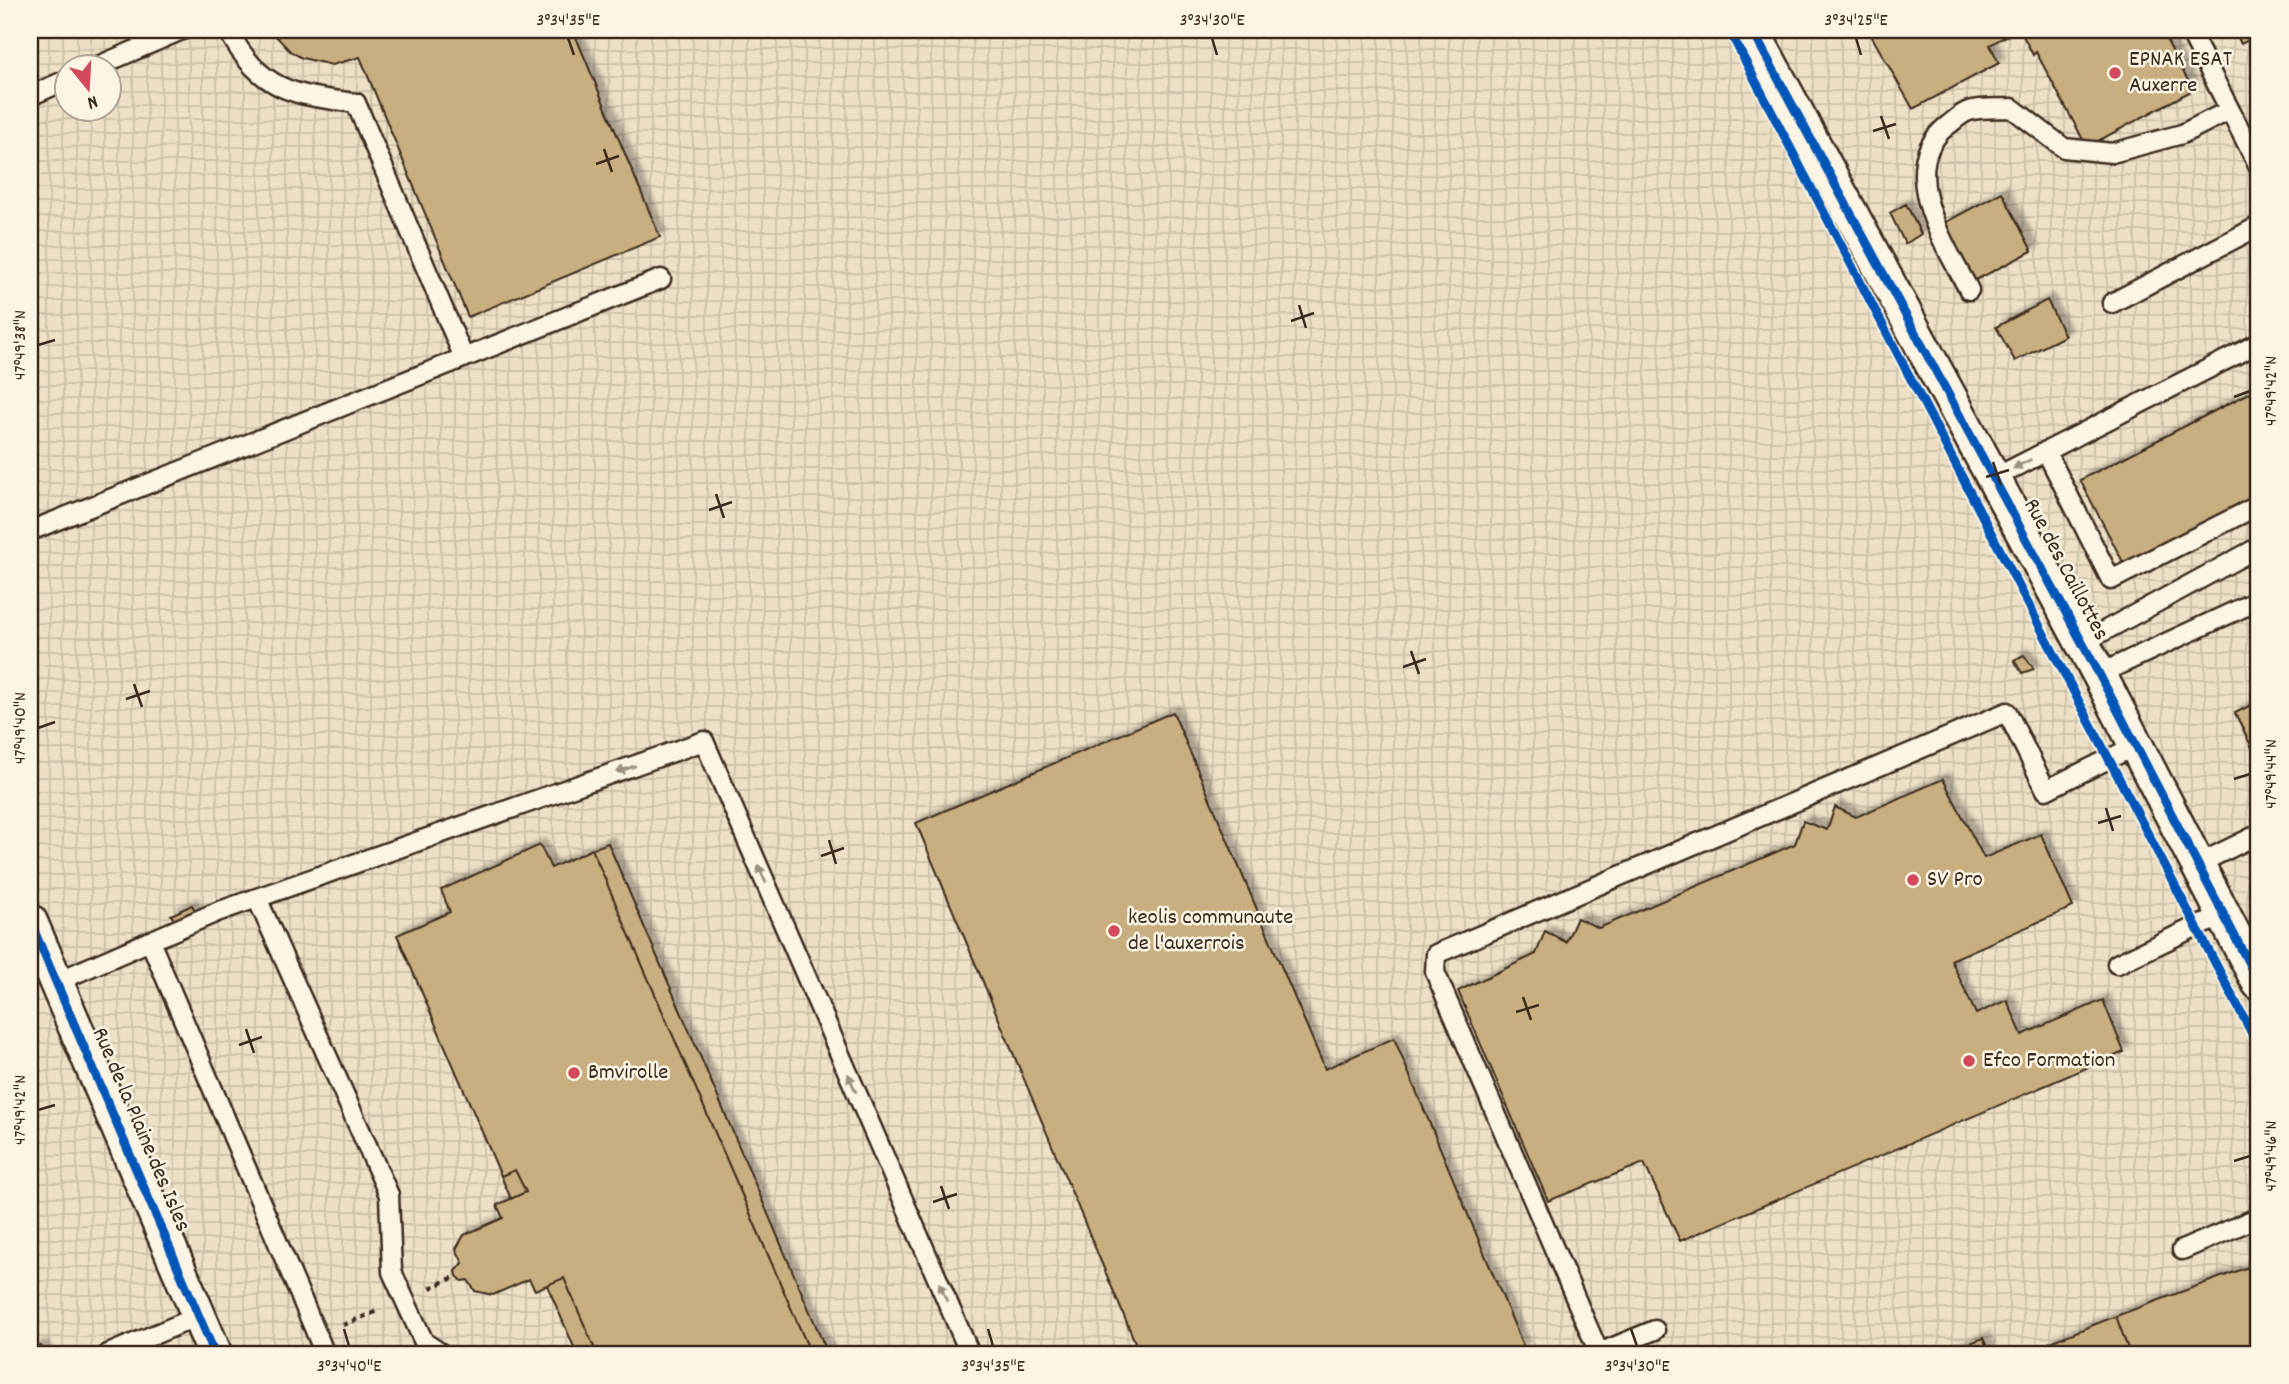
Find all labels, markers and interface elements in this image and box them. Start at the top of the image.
text: 3°34'35"E [536,9,600,34]
text: 3°34'30"E [1179,9,1245,34]
text: 3°34'25"E [1824,9,1888,34]
place label: EPNAK ESAT Auxerre [2129,44,2232,103]
north arrow [52,52,122,122]
marker: EPNAK ESAT Auxerre [2107,65,2123,81]
text: N [84,87,101,115]
text: 47°49'38"N [9,310,34,380]
text: 47°49'42"N [2260,356,2285,426]
one-way arrow [2012,458,2032,469]
street label: Rue des Caillottes [2014,493,2116,647]
text: 47°49'40"N [9,692,34,764]
text: 47°49'44"N [2260,739,2285,809]
one-way arrow [616,764,637,775]
one-way arrow [756,864,768,884]
place label: SV Pro [1927,864,1983,897]
marker: SV Pro [1905,872,1921,888]
place label: keolis communaute de l'auxerrois [1128,902,1293,961]
marker: keolis communaute de l'auxerrois [1106,923,1122,939]
street label: Rue de la Plaine des Isles [82,1023,198,1237]
place label: Efco Formation [1983,1045,2115,1078]
marker: Efco Formation [1961,1053,1977,1069]
place label: Bmvirolle [588,1057,668,1090]
marker: Bmvirolle [566,1065,582,1081]
one-way arrow [847,1072,858,1093]
text: 47°49'42"N [9,1075,34,1145]
text: 47°49'46"N [2260,1121,2285,1192]
one-way arrow [937,1281,948,1302]
text: 3°34'40"E [317,1355,381,1380]
text: 3°34'35"E [961,1355,1025,1380]
text: 3°34'30"E [1604,1355,1670,1380]

